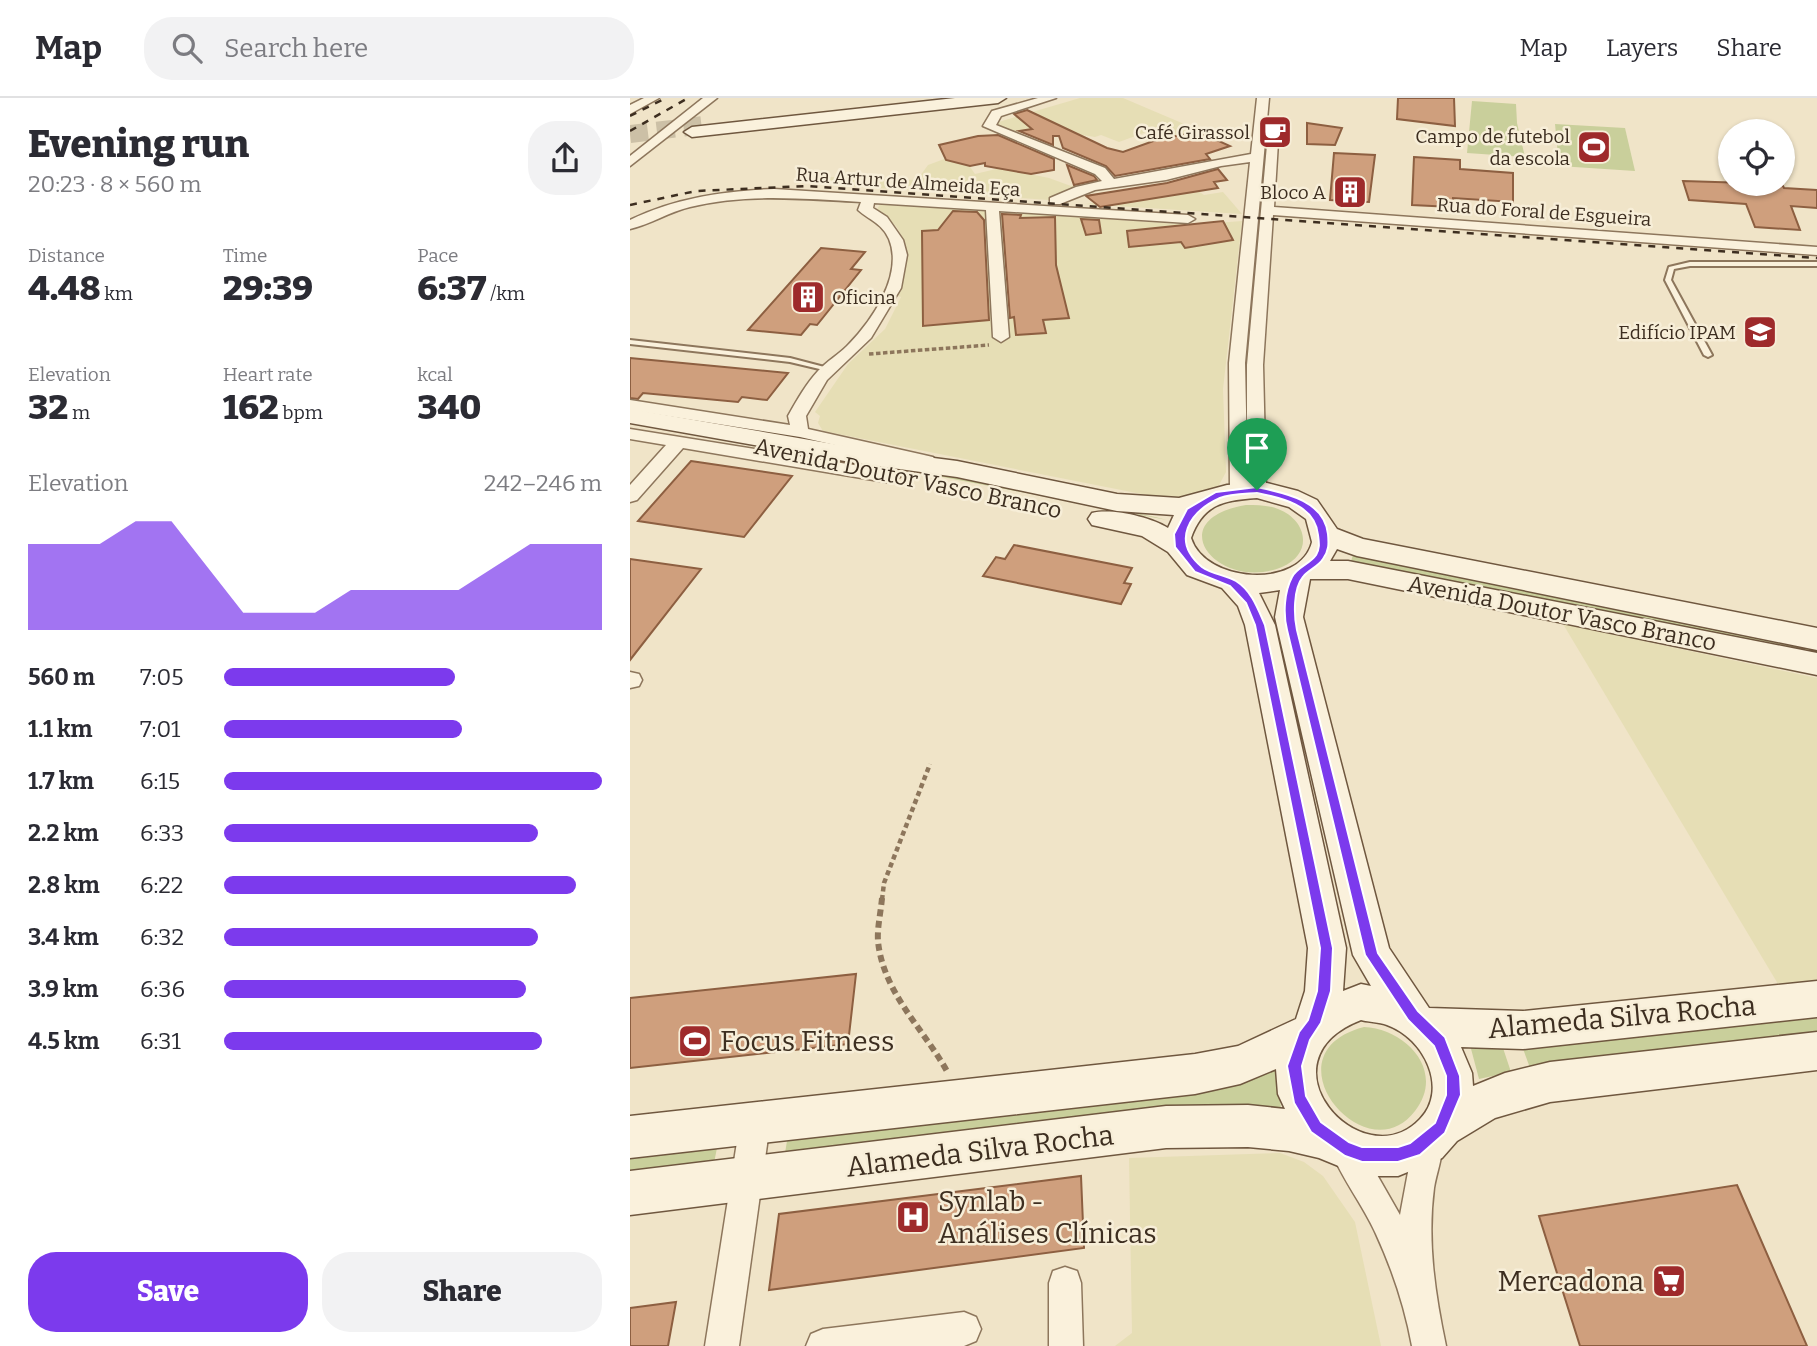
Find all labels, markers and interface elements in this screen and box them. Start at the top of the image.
search box [144,17,634,80]
text: Map [35,28,102,68]
icon: search [168,29,206,67]
text: Search here [224,33,368,64]
text: Map [1520,34,1568,62]
text: Layers [1606,34,1678,62]
text: Share [1716,34,1782,62]
cafe icon: Café Girassol [1256,113,1294,151]
map controls [1718,119,1795,196]
button: locate [1718,119,1795,196]
text: Evening run [28,121,249,167]
button: share [528,121,602,195]
place label: Café Girassol [1135,121,1250,144]
place label: Campo de futebol da escola [1415,125,1571,170]
sports icon: Campo de futebol da escola [1575,128,1613,166]
street label: Rua Artur de Almeida Eça [795,163,1022,201]
text: 20:23 · 8 × 560 m [28,170,202,198]
building icon: Bloco A [1331,173,1369,211]
place label: Bloco A [1260,181,1327,204]
street label: Rua do Foral de Esgueira [1436,193,1653,231]
text: Distance [28,244,105,267]
text: Time [223,244,268,267]
text: Pace [417,244,458,267]
text: 4.48 [28,267,101,309]
text: 29:39 [223,267,313,309]
text: 6:37 [417,267,486,309]
building icon: Oficina [789,278,827,316]
text: km [101,282,133,305]
text: /km [486,282,525,305]
place label: Oficina [832,286,896,309]
school or university icon: Edifício IPAM [1741,313,1779,351]
place label: Edifício IPAM [1618,321,1736,344]
text: Elevation [28,363,111,386]
text: Heart rate [223,363,313,386]
text: kcal [417,363,453,386]
text: 32 [28,386,68,428]
text: 162 [223,386,279,428]
text: 340 [417,386,481,428]
text: m [68,401,90,424]
text: bpm [279,401,323,424]
pin [1227,418,1287,490]
icon: arrive [1238,429,1276,467]
street label: Avenida Doutor Vasco Branco [752,432,1064,524]
text: Elevation [28,469,128,497]
text: 242–246 m [484,469,602,497]
street label: Avenida Doutor Vasco Branco [1405,569,1719,657]
text: 560 m [28,663,95,691]
text: 7:05 [140,663,183,691]
text: 1.1 km [28,715,92,743]
text: 7:01 [140,715,180,743]
text: 1.7 km [28,767,94,795]
text: 6:15 [140,767,180,795]
text: 2.2 km [28,819,99,847]
text: 6:33 [140,819,184,847]
text: 2.8 km [28,871,100,899]
text: 6:22 [140,871,183,899]
text: 3.4 km [28,923,99,951]
text: 6:32 [140,923,184,951]
text: 3.9 km [28,975,98,1003]
text: 6:36 [140,975,185,1003]
street label: Alameda Silva Rocha [1487,989,1757,1045]
sports icon: Focus Fitness [676,1022,714,1060]
place label: Focus Fitness [720,1025,894,1058]
text: 4.5 km [28,1027,99,1055]
text: 6:31 [140,1027,181,1055]
street label: Alameda Silva Rocha [844,1118,1116,1184]
place label: Synlab - Análises Clínicas [938,1185,1157,1250]
hospital icon: Synlab - Análises Clínicas [894,1198,932,1236]
button: Save [28,1252,308,1332]
button: Share [322,1252,602,1332]
supermarket icon: Mercadona [1650,1262,1688,1300]
place label: Mercadona [1498,1265,1644,1298]

